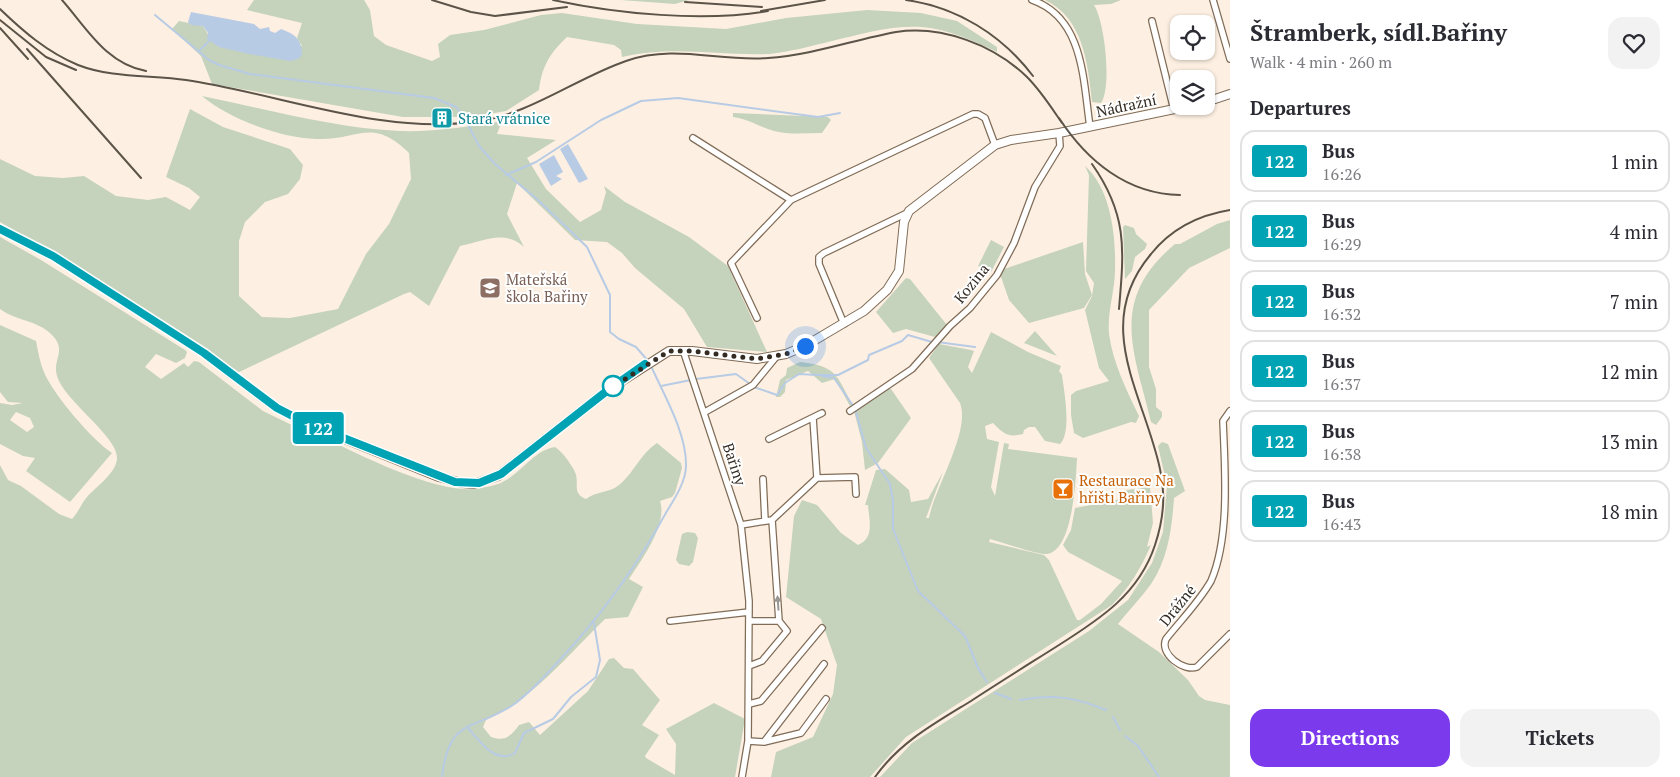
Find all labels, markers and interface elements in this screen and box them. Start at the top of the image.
map controls [1170,15,1215,115]
button: locate [1170,15,1215,60]
text: Štramberk, sídl.Bařiny [1250,16,1507,48]
button: heart [1608,17,1660,69]
text: Walk · 4 min · 260 m [1250,51,1392,73]
button: layers [1170,70,1215,115]
street label: Nádražní [1094,89,1158,121]
text: Departures [1250,95,1351,120]
building icon: Stará vrátnice [430,106,454,130]
place label: Stará vrátnice [458,108,550,128]
text: Bus [1322,138,1355,163]
text: 122 [1264,149,1295,173]
text: 1 min [1610,149,1658,174]
text: 16:26 [1322,163,1361,185]
text: Bus [1322,208,1355,233]
text: 122 [1264,219,1295,243]
text: 4 min [1610,219,1658,244]
text: 16:29 [1322,233,1361,255]
street label: Kozina [949,259,993,307]
place label: Mateřská škola Bařiny [506,269,588,306]
school or university icon: Mateřská škola Bařiny [478,276,502,300]
text: Bus [1322,278,1355,303]
text: 122 [1264,289,1295,313]
text: 7 min [1610,289,1658,314]
text: 16:32 [1322,303,1361,325]
your location [793,334,818,359]
text: Bus [1322,348,1355,373]
text: 122 [1264,359,1295,383]
text: 12 min [1600,359,1658,384]
text: 16:37 [1322,373,1361,395]
unlabelled marker [602,375,624,397]
line badge: 122 [289,412,347,444]
text: 122 [303,416,333,440]
text: Bus [1322,418,1355,443]
text: 122 [1264,429,1295,453]
text: 13 min [1600,429,1658,454]
street label: Bařiny [719,440,751,488]
text: 16:38 [1322,443,1361,465]
place label: Restaurace Na hřišti Bařiny [1079,470,1174,507]
bar icon: Restaurace Na hřišti Bařiny [1051,477,1075,501]
text: Bus [1322,488,1355,513]
text: 122 [1264,499,1295,523]
text: 18 min [1600,499,1658,524]
text: 16:43 [1322,513,1361,535]
street label: Drážné [1154,580,1200,630]
one-way arrow [774,594,782,610]
button: Directions [1250,709,1450,767]
button: Tickets [1460,709,1660,767]

